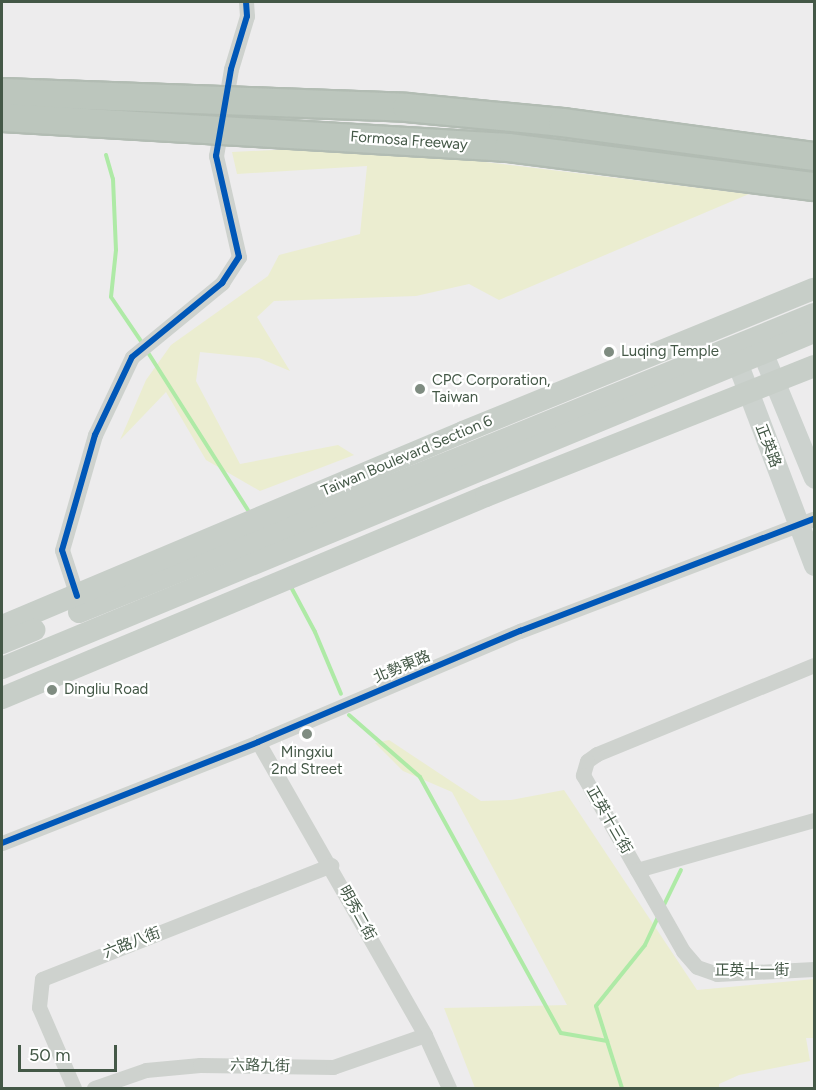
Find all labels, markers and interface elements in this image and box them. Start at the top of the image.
street label: Formosa Freeway [350,128,468,154]
place label: Luqing Temple [621,343,719,361]
marker: Luqing Temple [602,345,616,359]
place label: CPC Corporation, Taiwan [432,371,550,406]
marker: CPC Corporation, Taiwan [413,382,427,396]
street label: Taiwan Boulevard Section 6 [319,412,495,500]
street label: 正英路 [752,422,784,470]
street label: 北勢東路 [371,647,433,687]
place label: Dingliu Road [64,681,148,699]
marker: Dingliu Road [45,683,59,697]
marker: Mingxiu 2nd Street [300,727,314,741]
place label: Mingxiu 2nd Street [271,743,343,778]
street label: 正英十三街 [582,783,636,857]
street label: 明秀二街 [335,882,379,944]
street label: 六路八街 [101,924,163,962]
street label: 正英十一街 [715,962,789,980]
scale bar [21,1033,120,1071]
text: 50 m [29,1044,71,1066]
street label: 六路九街 [230,1056,290,1076]

